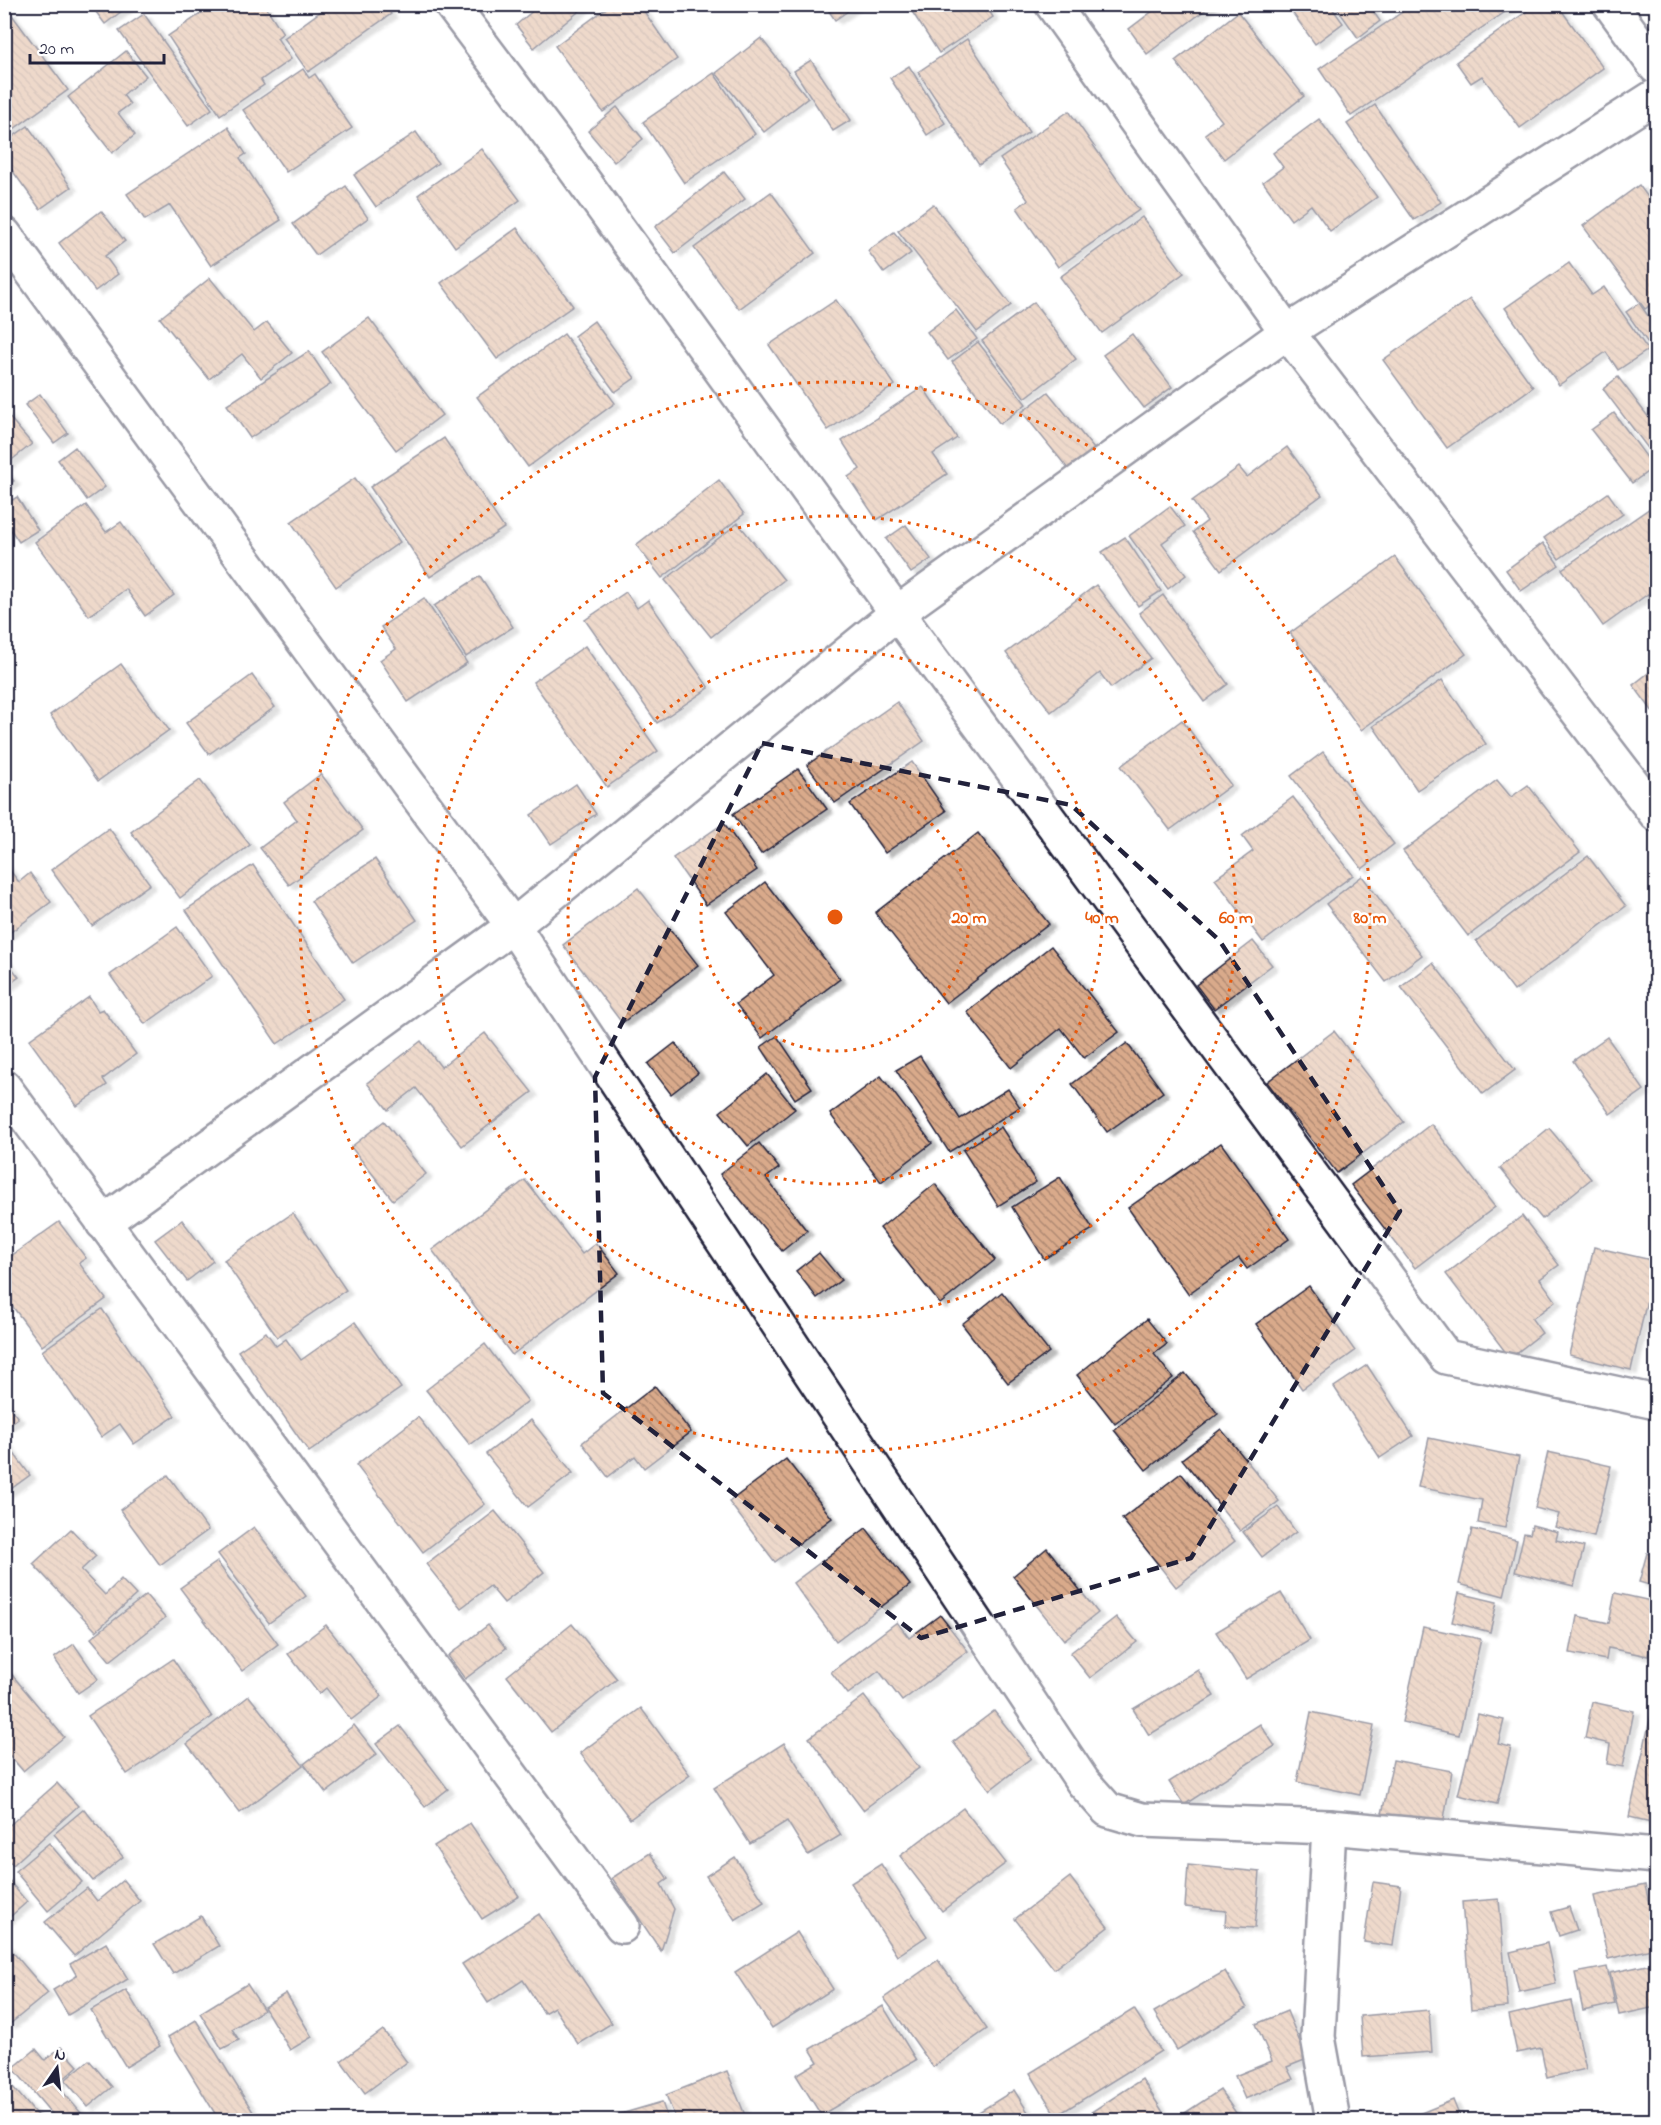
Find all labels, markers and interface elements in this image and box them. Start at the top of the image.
scale bar [30,27,164,65]
text: 20 m [39,37,74,63]
text: 20 m [950,906,987,932]
text: 40 m [1085,906,1119,932]
text: 60 m [1219,906,1253,932]
text: 80 m [1353,906,1387,932]
centre of rings [825,907,845,927]
north arrow [27,2038,87,2098]
text: N [52,2042,68,2068]

